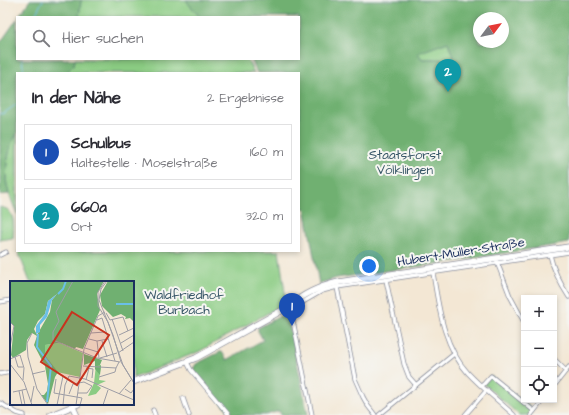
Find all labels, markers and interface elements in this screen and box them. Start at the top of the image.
north arrow [473,12,509,48]
search box [16,16,300,60]
icon: search [30,27,52,49]
text: Hier suchen [62,28,143,49]
pin: 2 [435,59,461,92]
text: In der Nähe [32,86,121,110]
text: 2 Ergebnisse [207,89,284,107]
text: Schulbus [71,133,131,154]
text: 1 [45,143,47,161]
text: 160 m [250,143,283,161]
park label: Staatsforst Völklingen [369,146,442,180]
text: Haltestelle · Moselstraße [71,154,218,172]
text: 660a [71,197,107,218]
text: 2 [42,207,50,225]
text: 320 m [245,207,283,225]
text: Ort [71,218,92,236]
street label: Hubert-Müller-Straße [396,233,526,271]
your location [359,256,379,276]
inset map [10,281,134,405]
park label: Waldfriedhof Burbach [144,286,224,319]
pin: 1 [279,293,305,326]
map controls [521,295,557,403]
button: + [521,295,557,331]
button: − [521,331,557,367]
button: locate [521,367,557,403]

